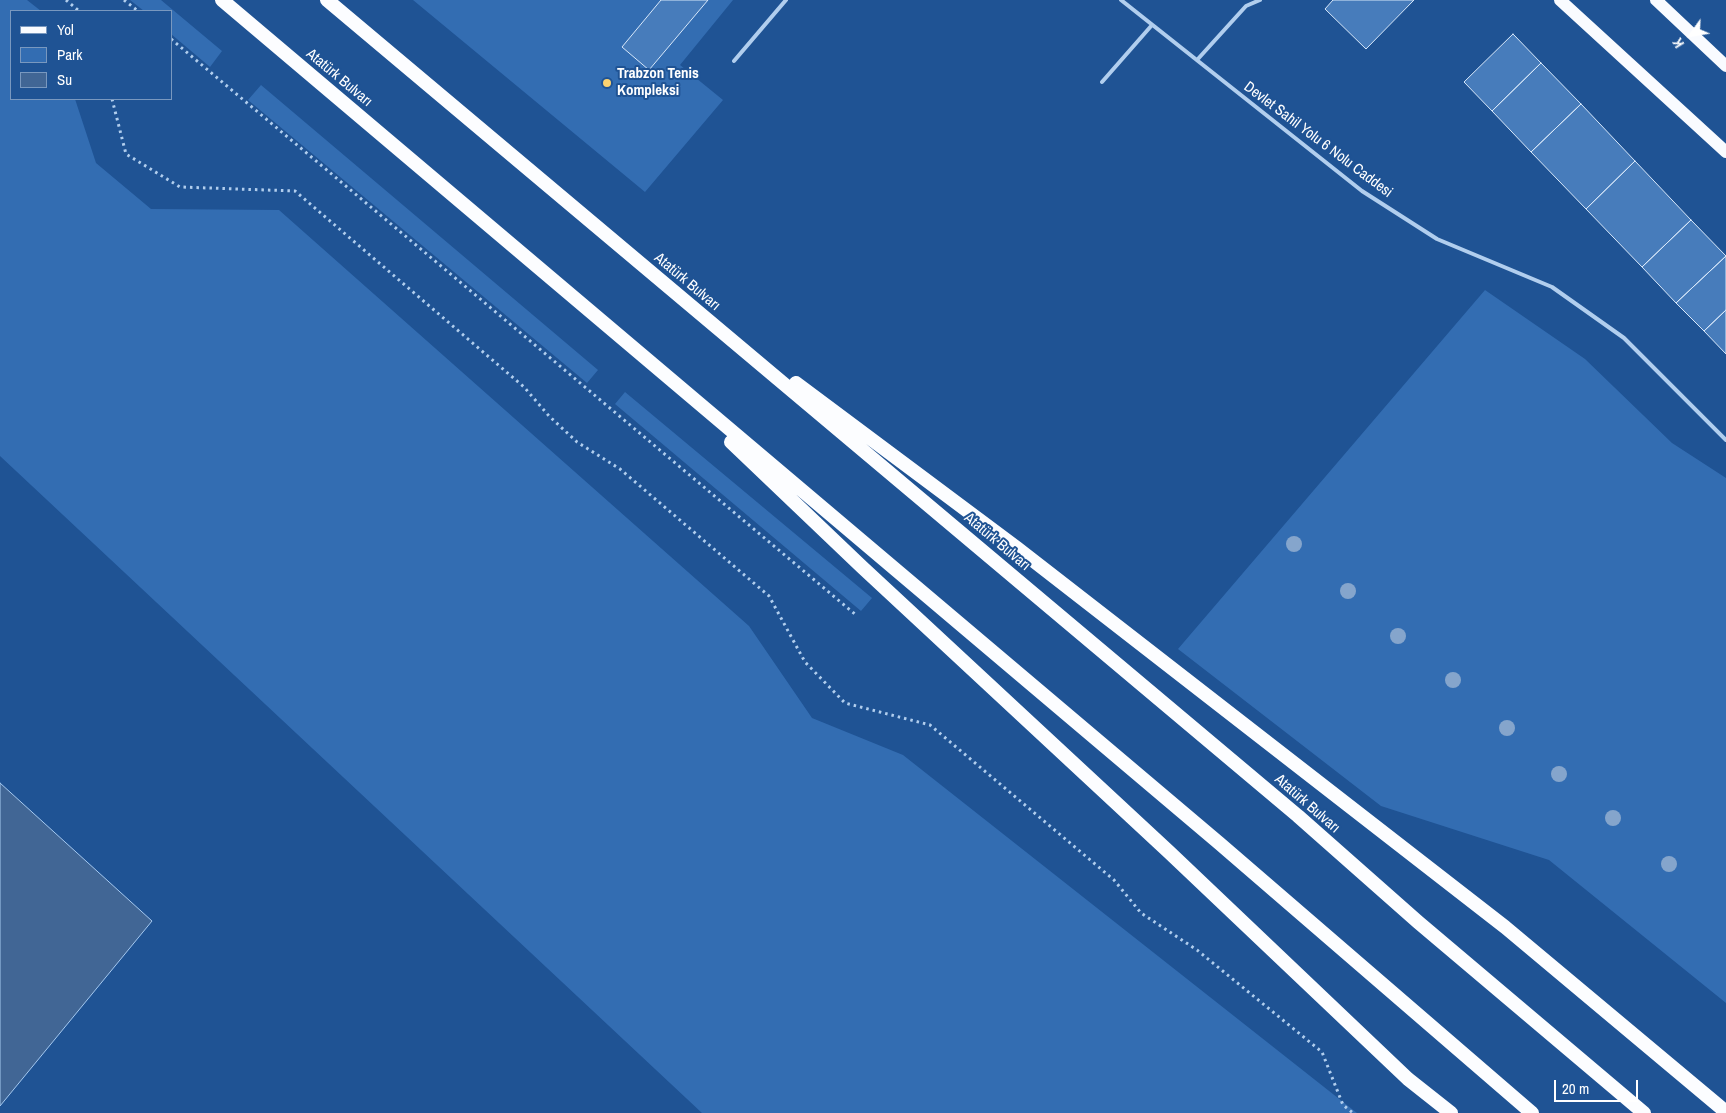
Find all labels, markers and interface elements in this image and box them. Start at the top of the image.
legend [10,10,172,100]
north arrow [1666,10,1716,60]
text: Yol [57,19,74,40]
text: K [1668,35,1688,51]
text: Park [57,44,82,65]
street label: Atatürk Bulvarı [302,45,376,111]
place label: Trabzon Tenis Kompleksi [617,65,699,100]
text: Su [57,69,72,90]
marker: Trabzon Tenis Kompleksi [601,77,613,89]
street label: Devlet Sahil Yolu 6 Nolu Caddesi [1240,78,1396,202]
street label: Atatürk Bulvarı [650,249,724,315]
street label: Atatürk Bulvarı [960,509,1034,575]
street label: Atatürk Bulvarı [1271,771,1343,837]
scale bar [1556,1070,1640,1102]
text: 20 m [1562,1078,1589,1099]

